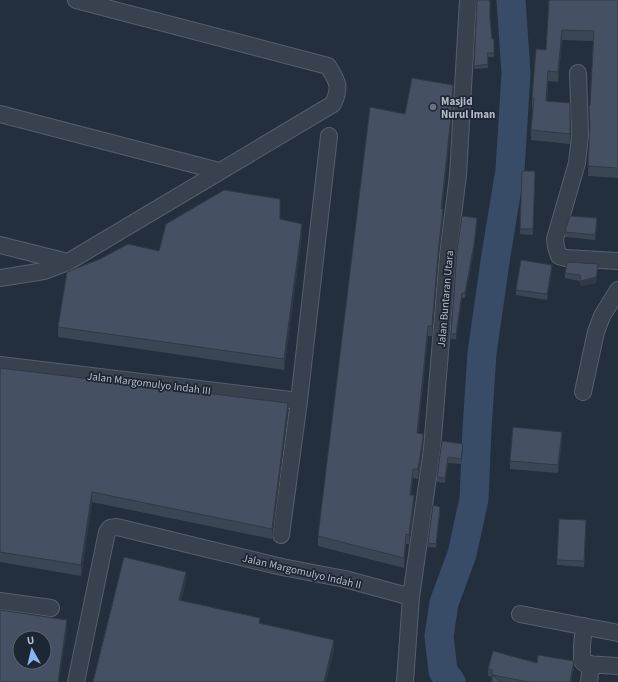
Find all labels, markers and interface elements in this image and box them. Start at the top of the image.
place label: Masjid Nurul Iman [441,94,495,122]
marker: Masjid Nurul Iman [428,102,438,112]
street label: Jalan Buntaran Utara [434,250,457,348]
street label: Jalan Margomulyo Indah III [86,368,212,399]
street label: Jalan Margomulyo Indah II [241,550,363,592]
north arrow [12,630,52,670]
text: U [26,633,35,649]

